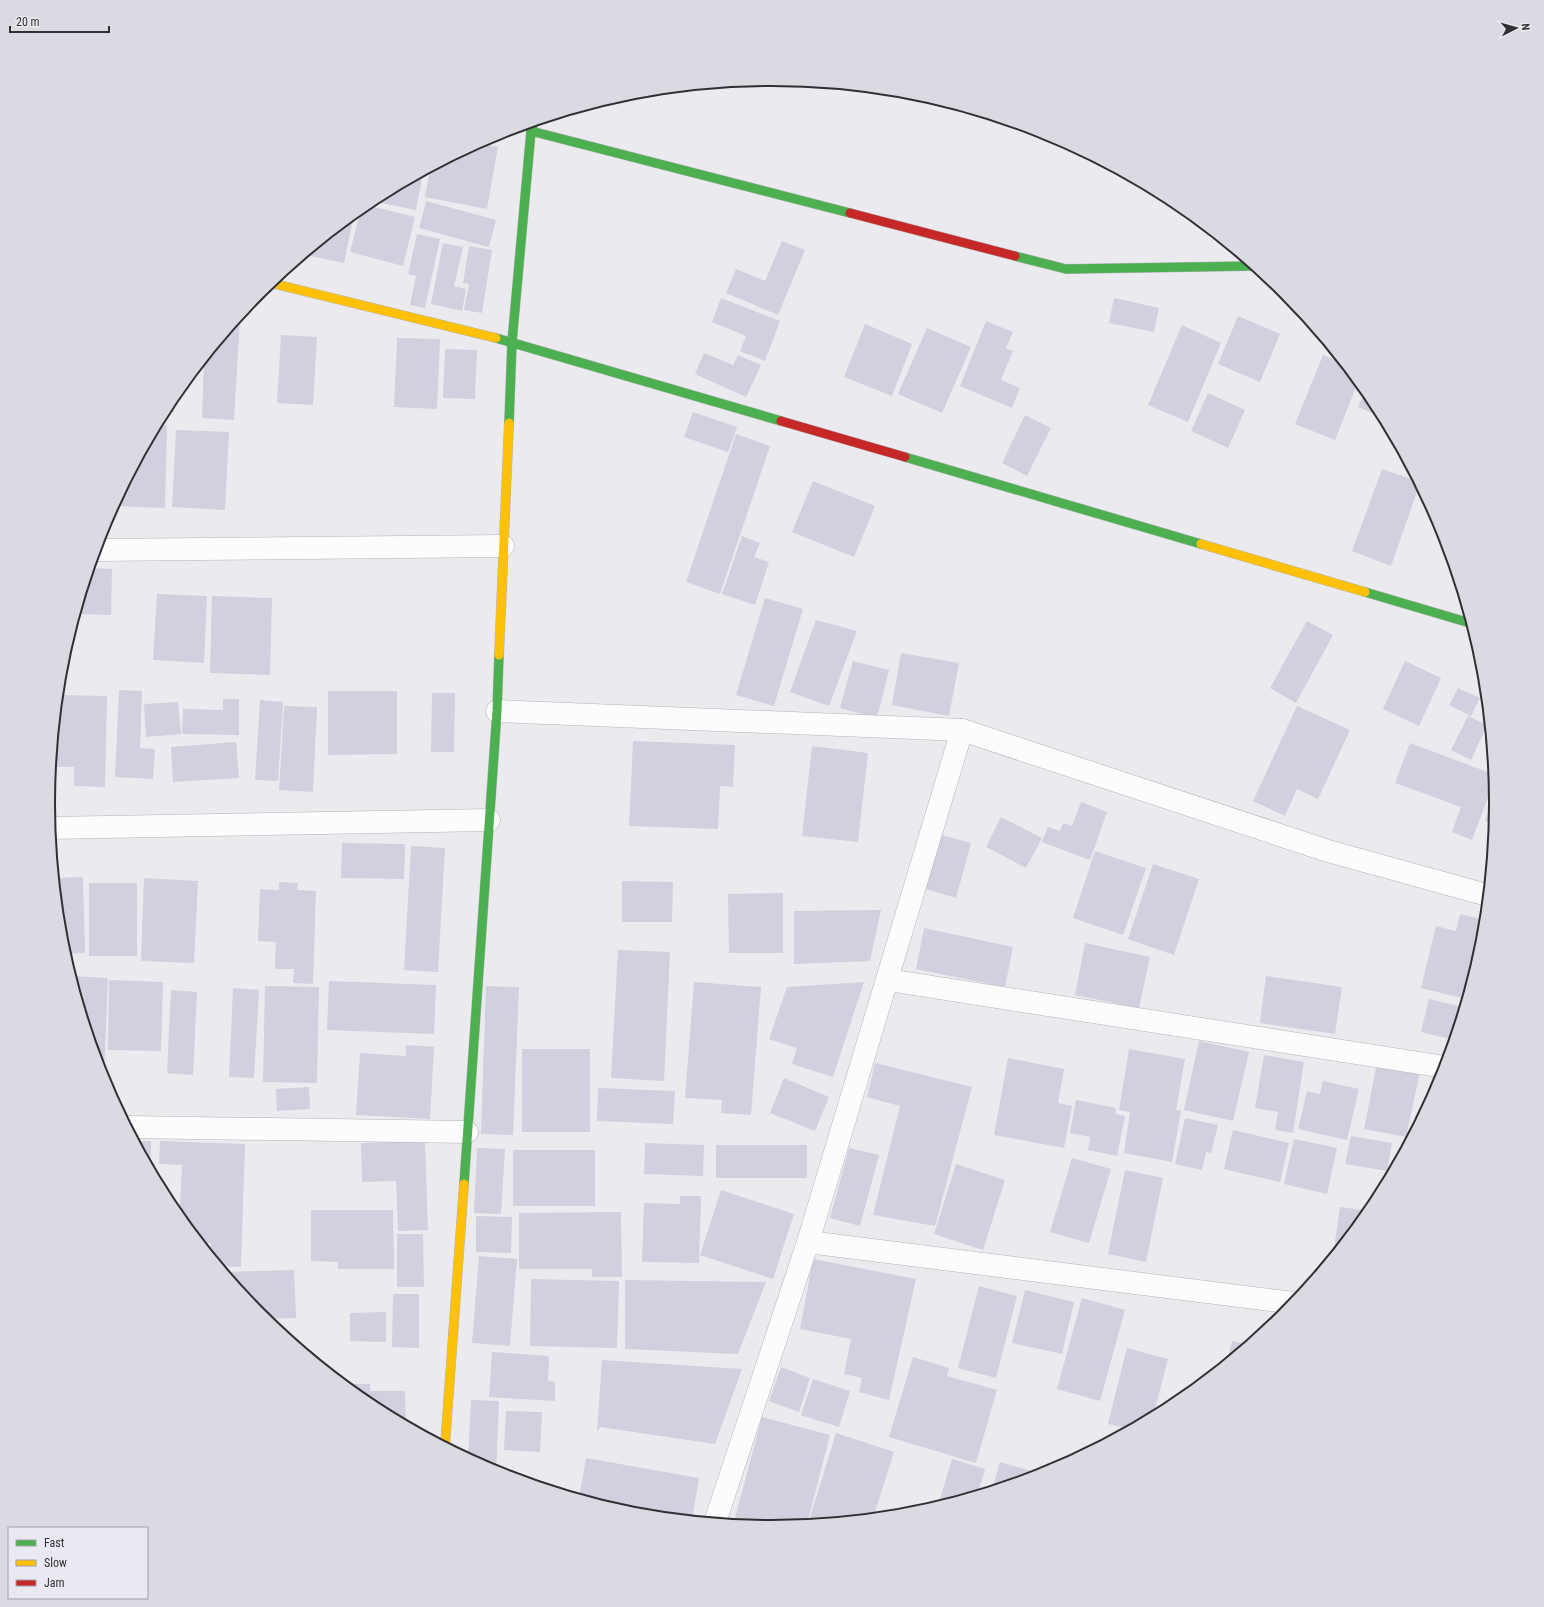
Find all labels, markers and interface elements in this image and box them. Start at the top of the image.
scale bar [10,8,109,34]
north arrow [1496,8,1536,48]
text: 20 m [16,15,40,29]
text: N [1519,23,1532,31]
legend [8,1527,148,1599]
text: Fast [44,1536,65,1550]
text: Slow [44,1556,67,1570]
text: Jam [44,1576,65,1590]

